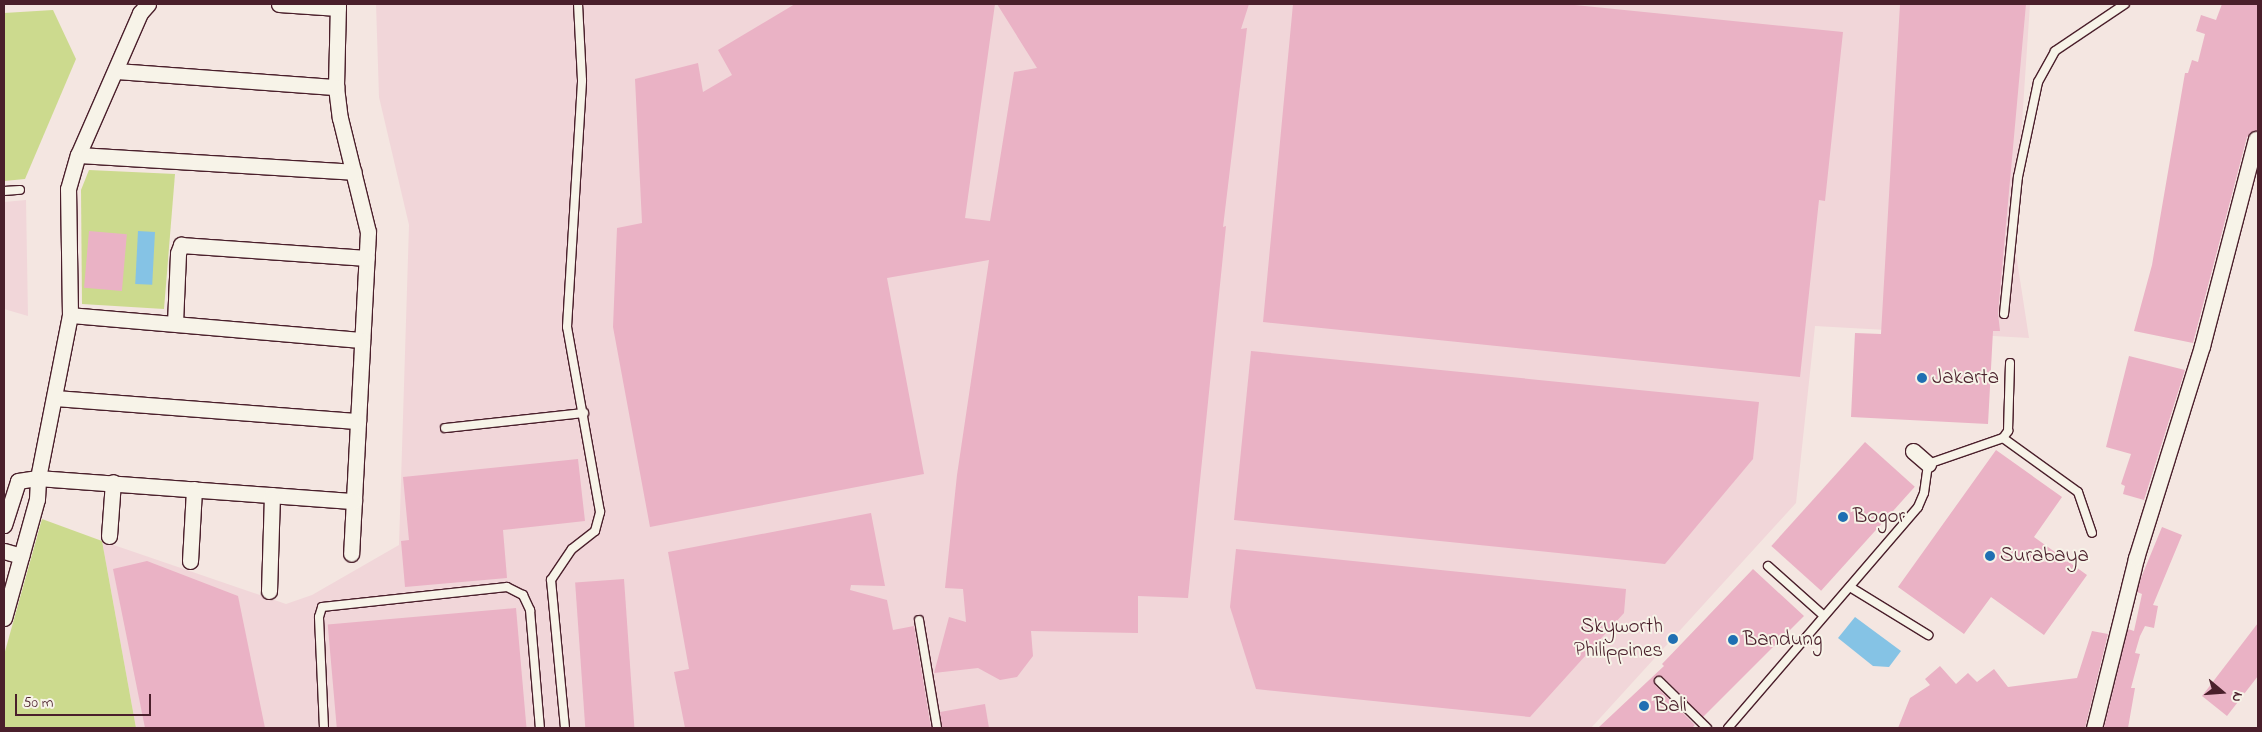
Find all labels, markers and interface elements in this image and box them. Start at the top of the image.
place label: Jakarta [1932,365,1999,391]
marker: Jakarta [1916,372,1928,384]
place label: Bogor [1853,504,1905,530]
marker: Bogor [1837,511,1849,523]
place label: Surabaya [2000,543,2089,569]
marker: Surabaya [1984,550,1996,562]
place label: Skyworth Philippines [1574,614,1663,664]
place label: Bandung [1743,627,1822,653]
marker: Skyworth Philippines [1667,633,1679,645]
marker: Bandung [1727,634,1739,646]
north arrow [2197,667,2247,717]
scale bar [18,684,154,716]
text: N [2225,689,2248,705]
text: 50 m [23,692,53,714]
place label: Bali [1654,693,1687,719]
marker: Bali [1638,700,1650,712]

